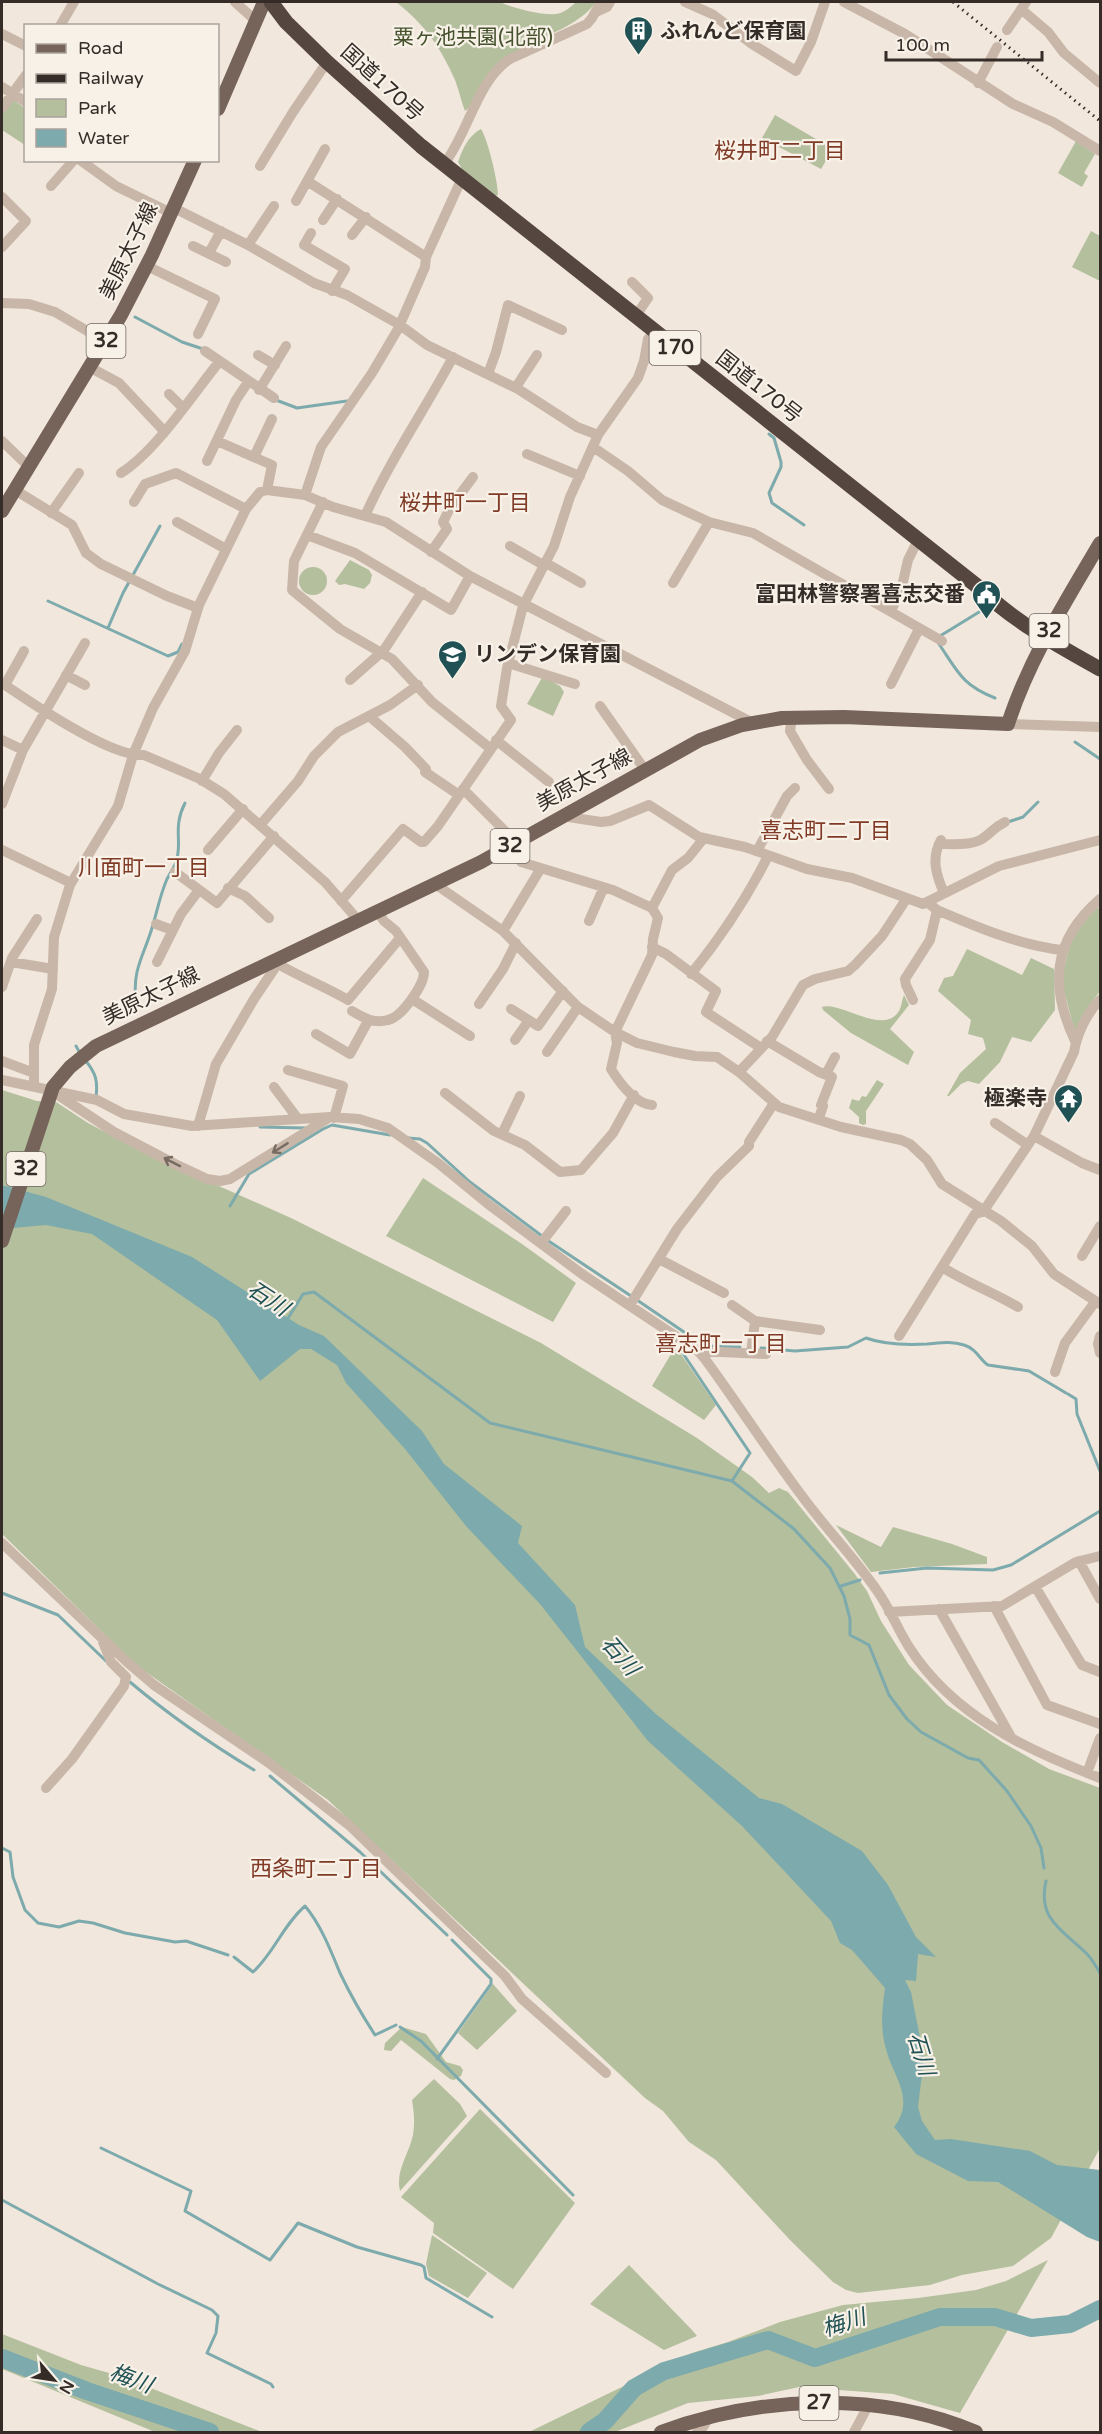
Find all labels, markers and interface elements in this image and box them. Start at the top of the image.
building icon: ふれんど保育園 [623,15,655,57]
place label: ふれんど保育園 [660,19,806,44]
legend [24,24,219,162]
scale bar [886,24,1042,62]
park label: 粟ヶ池共園(北部) [393,25,553,50]
text: 100 m [895,34,950,56]
text: Road [78,37,123,59]
street label: 国道170号 [336,39,428,127]
text: Railway [78,67,144,89]
text: Park [78,97,117,119]
text: Water [78,127,129,149]
district label: 桜井町二丁目 [714,138,846,164]
street label: 美原太子線 [95,198,163,304]
road number: 32 [86,324,126,358]
road number: 170 [650,331,700,365]
street label: 国道170号 [711,346,807,428]
district label: 桜井町一丁目 [399,490,531,516]
public building icon: 富田林警察署喜志交番 [970,578,1002,620]
place label: 富田林警察署喜志交番 [755,582,965,607]
road number: 32 [1030,614,1068,648]
school or university icon: リンデン保育園 [437,638,469,680]
place label: リンデン保育園 [474,642,621,667]
street label: 美原太子線 [532,744,636,816]
district label: 喜志町二丁目 [760,818,892,844]
road number: 32 [490,829,530,863]
district label: 川面町一丁目 [78,855,210,881]
street label: 美原太子線 [98,962,204,1030]
temple icon: 極楽寺 [1052,1082,1084,1124]
place label: 極楽寺 [984,1086,1047,1111]
one-way arrow [272,1143,289,1155]
road number: 32 [6,1152,46,1186]
one-way arrow [163,1156,181,1168]
water label: 石川 [242,1276,295,1323]
district label: 喜志町一丁目 [655,1331,787,1357]
water label: 石川 [596,1631,646,1683]
district label: 西条町二丁目 [250,1856,382,1882]
water label: 石川 [902,2029,940,2081]
water label: 梅川 [819,2303,871,2342]
north arrow [24,2350,84,2410]
water label: 梅川 [106,2359,158,2399]
text: N [54,2376,78,2397]
road number: 27 [800,2386,838,2420]

